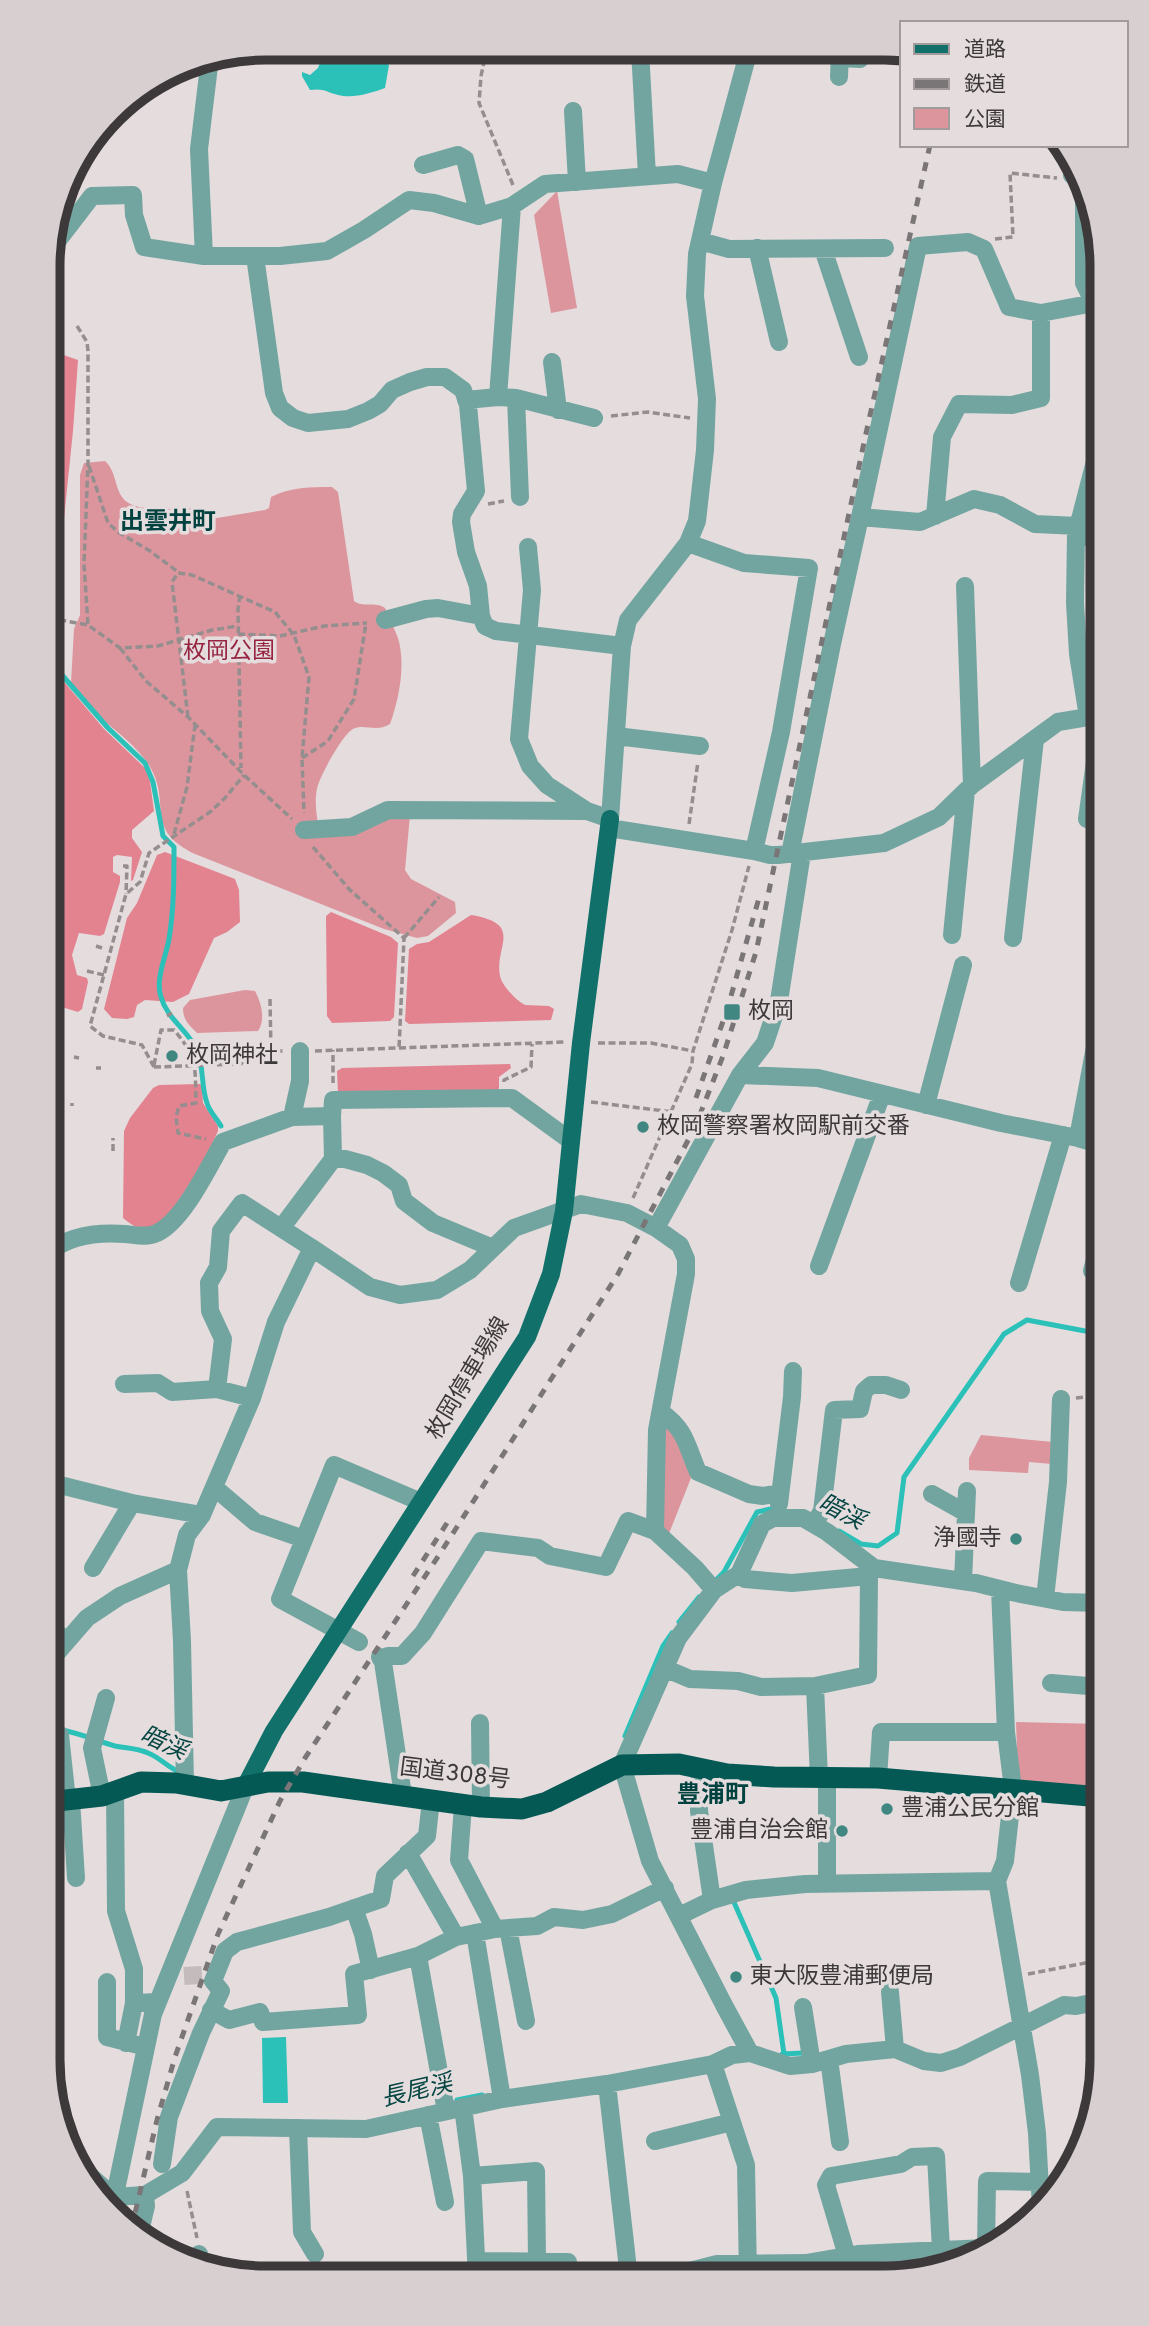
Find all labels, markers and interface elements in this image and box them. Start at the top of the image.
legend [900,21,1128,147]
text: 道路 [964,37,1006,64]
text: 鉄道 [964,72,1006,99]
text: 公園 [964,107,1006,134]
district label: 出雲井町 [120,508,216,538]
park label: 枚岡公園 [183,638,275,667]
place label: 枚岡 [748,998,794,1027]
marker: 枚岡 [722,1002,742,1022]
place label: 枚岡神社 [186,1042,278,1071]
marker: 枚岡神社 [164,1048,180,1064]
place label: 枚岡警察署枚岡駅前交番 [657,1113,910,1142]
marker: 枚岡警察署枚岡駅前交番 [635,1119,651,1135]
street label: 枚岡停車場線 [421,1312,517,1446]
water label: 暗渓 [813,1489,872,1539]
place label: 浄國寺 [933,1525,1002,1554]
marker: 浄國寺 [1008,1531,1024,1547]
water label: 暗渓 [135,1721,194,1769]
street label: 国道308号 [398,1754,512,1796]
district label: 豊浦町 [677,1781,749,1811]
place label: 豊浦公民分館 [901,1795,1039,1824]
marker: 豊浦公民分館 [879,1801,895,1817]
place label: 豊浦自治会館 [690,1817,828,1846]
marker: 豊浦自治会館 [834,1823,850,1839]
place label: 東大阪豊浦郵便局 [750,1963,934,1992]
marker: 東大阪豊浦郵便局 [728,1969,744,1985]
water label: 長尾渓 [379,2069,458,2115]

